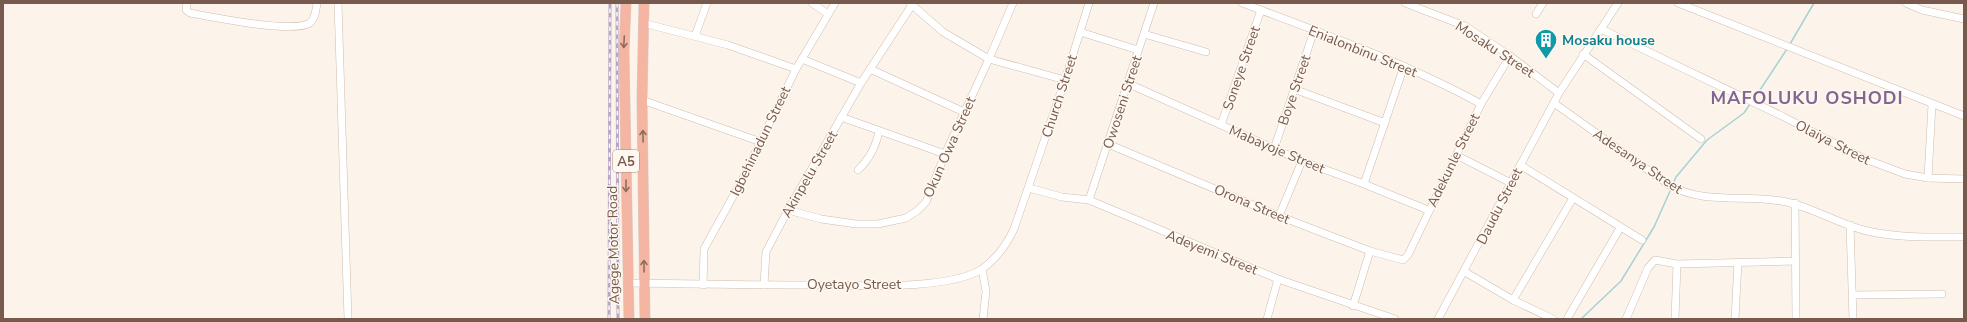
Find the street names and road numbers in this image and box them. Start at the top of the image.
street label: Mosaku Street [1452,17,1538,82]
street label: Enialonbinu Street [1306,21,1420,82]
street label: Soneye Street [1218,23,1265,113]
street label: Church Street [1037,52,1082,140]
street label: Boye Street [1274,52,1315,128]
street label: Owoseni Street [1098,53,1147,151]
street label: Igbehinadun Street [726,83,795,199]
street label: Okun Owa Street [919,94,980,201]
street label: Adekunle Street [1423,110,1484,210]
street label: Olaiya Street [1792,115,1874,170]
street label: Mabayoje Street [1226,121,1328,178]
street label: Adesanya Street [1589,124,1686,198]
street label: Akinpelu Street [777,127,842,221]
road number: A5 [613,150,639,172]
street label: Daudu Street [1472,165,1527,248]
street label: Orona Street [1211,180,1293,229]
street label: Agege Motor Road [603,186,624,304]
street label: Adeyemi Street [1163,225,1261,280]
street label: Oyetayo Street [807,275,901,294]

